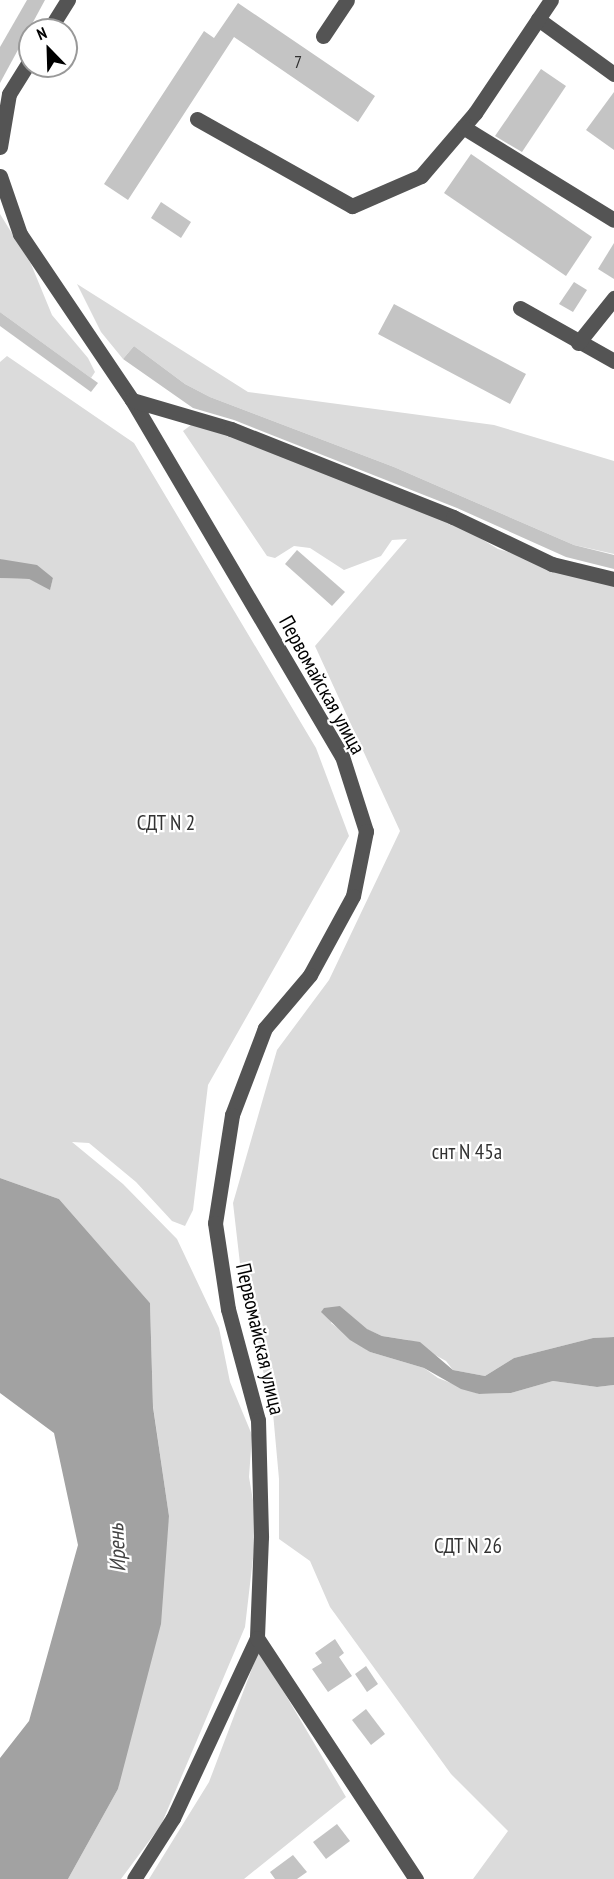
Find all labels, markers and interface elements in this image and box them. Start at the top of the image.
north arrow [18,18,78,78]
text: N [34,22,50,44]
house number: 7 [294,51,302,73]
street label: Первомайская улица [273,611,371,759]
park label: СДТ N 2 [136,810,196,836]
park label: снт N 45а [432,1139,502,1165]
street label: Первомайская улица [230,1261,290,1417]
water label: Ирень [103,1523,131,1573]
park label: СДТ N 26 [434,1533,502,1559]

